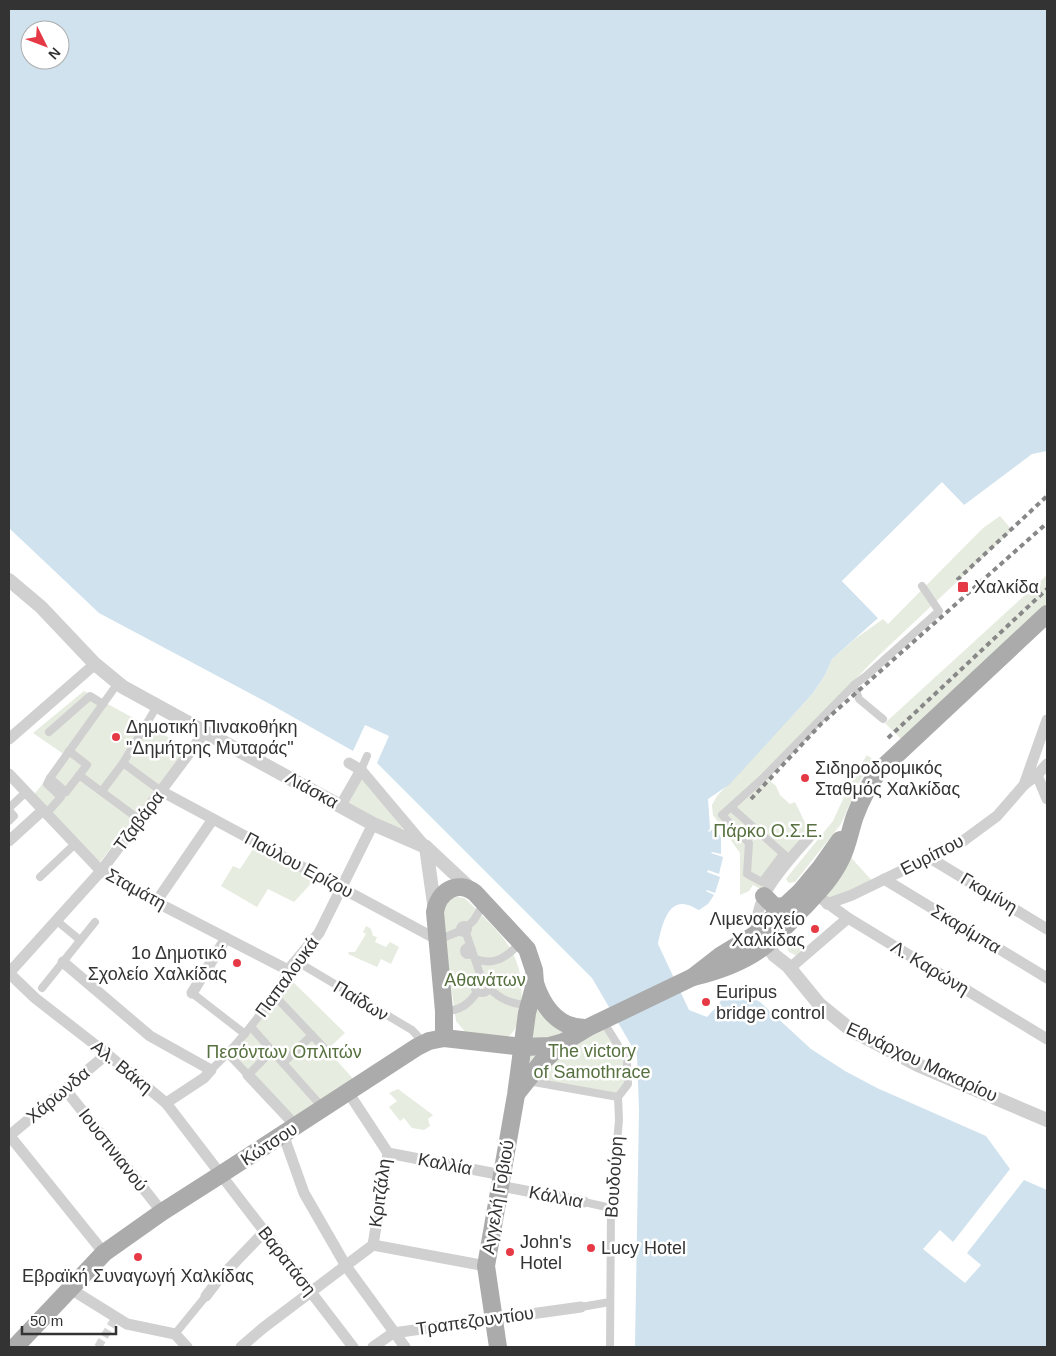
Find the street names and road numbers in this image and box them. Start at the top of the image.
street label: Λιάσκα [282,768,342,812]
street label: Τζαβάρα [110,787,168,855]
street label: Παύλου Ερίζου [241,828,357,902]
street label: Ευρίπου [897,831,967,879]
street label: Σταμάτη [103,864,169,914]
street label: Γκομίνη [957,868,1021,918]
street label: Σκαρίμπα [928,900,1004,958]
street label: Παπαλουκά [251,933,323,1021]
street label: Λ. Καρώνη [887,937,973,999]
street label: Παίδων [330,977,392,1025]
street label: Εθνάρχου Μακαρίου [843,1018,1001,1106]
street label: Αλ. Βάκη [88,1036,156,1098]
street label: Χάρωνδα [22,1063,94,1127]
street label: Ιουστινιανού [75,1105,151,1195]
street label: Κώτσου [237,1118,301,1170]
street label: Βουδούρη [601,1135,627,1219]
street label: Αγγελή Γοβιού [478,1138,518,1256]
street label: Καλλία [416,1149,474,1179]
street label: Κριτζάλη [365,1157,395,1229]
street label: Κάλλια [527,1182,585,1212]
street label: Βαρατάση [254,1223,320,1299]
street label: Τραπεζουντίου [415,1303,535,1339]

